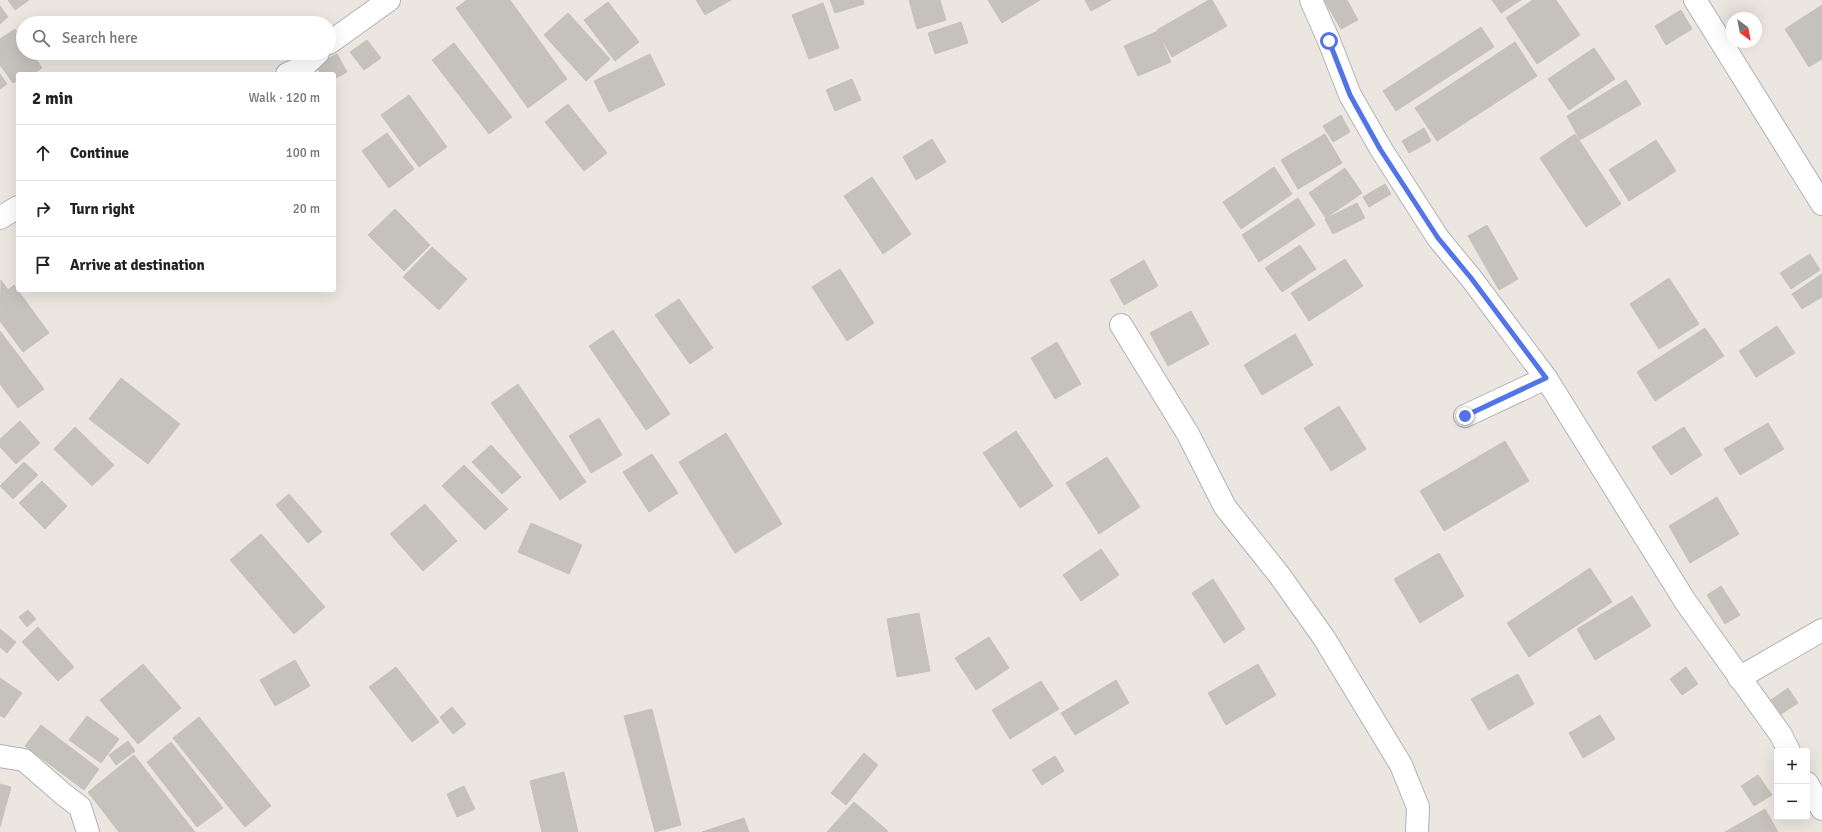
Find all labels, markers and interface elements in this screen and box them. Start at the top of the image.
north arrow [1726,12,1762,48]
search box [16,16,336,60]
icon: search [30,27,52,49]
text: Search here [62,29,138,47]
route start [1320,32,1338,50]
text: 2 min [32,88,73,109]
text: Walk · 120 m [249,90,320,106]
icon: ahead [32,142,54,164]
text: Continue [70,144,129,162]
text: 100 m [286,145,320,161]
icon: right [32,198,54,220]
text: Turn right [70,200,135,218]
text: 20 m [293,201,320,217]
icon: arrive [32,254,54,276]
text: Arrive at destination [70,256,205,274]
route end [1456,407,1474,425]
map controls [1774,748,1810,820]
button: + [1774,748,1810,784]
button: − [1774,784,1810,820]

